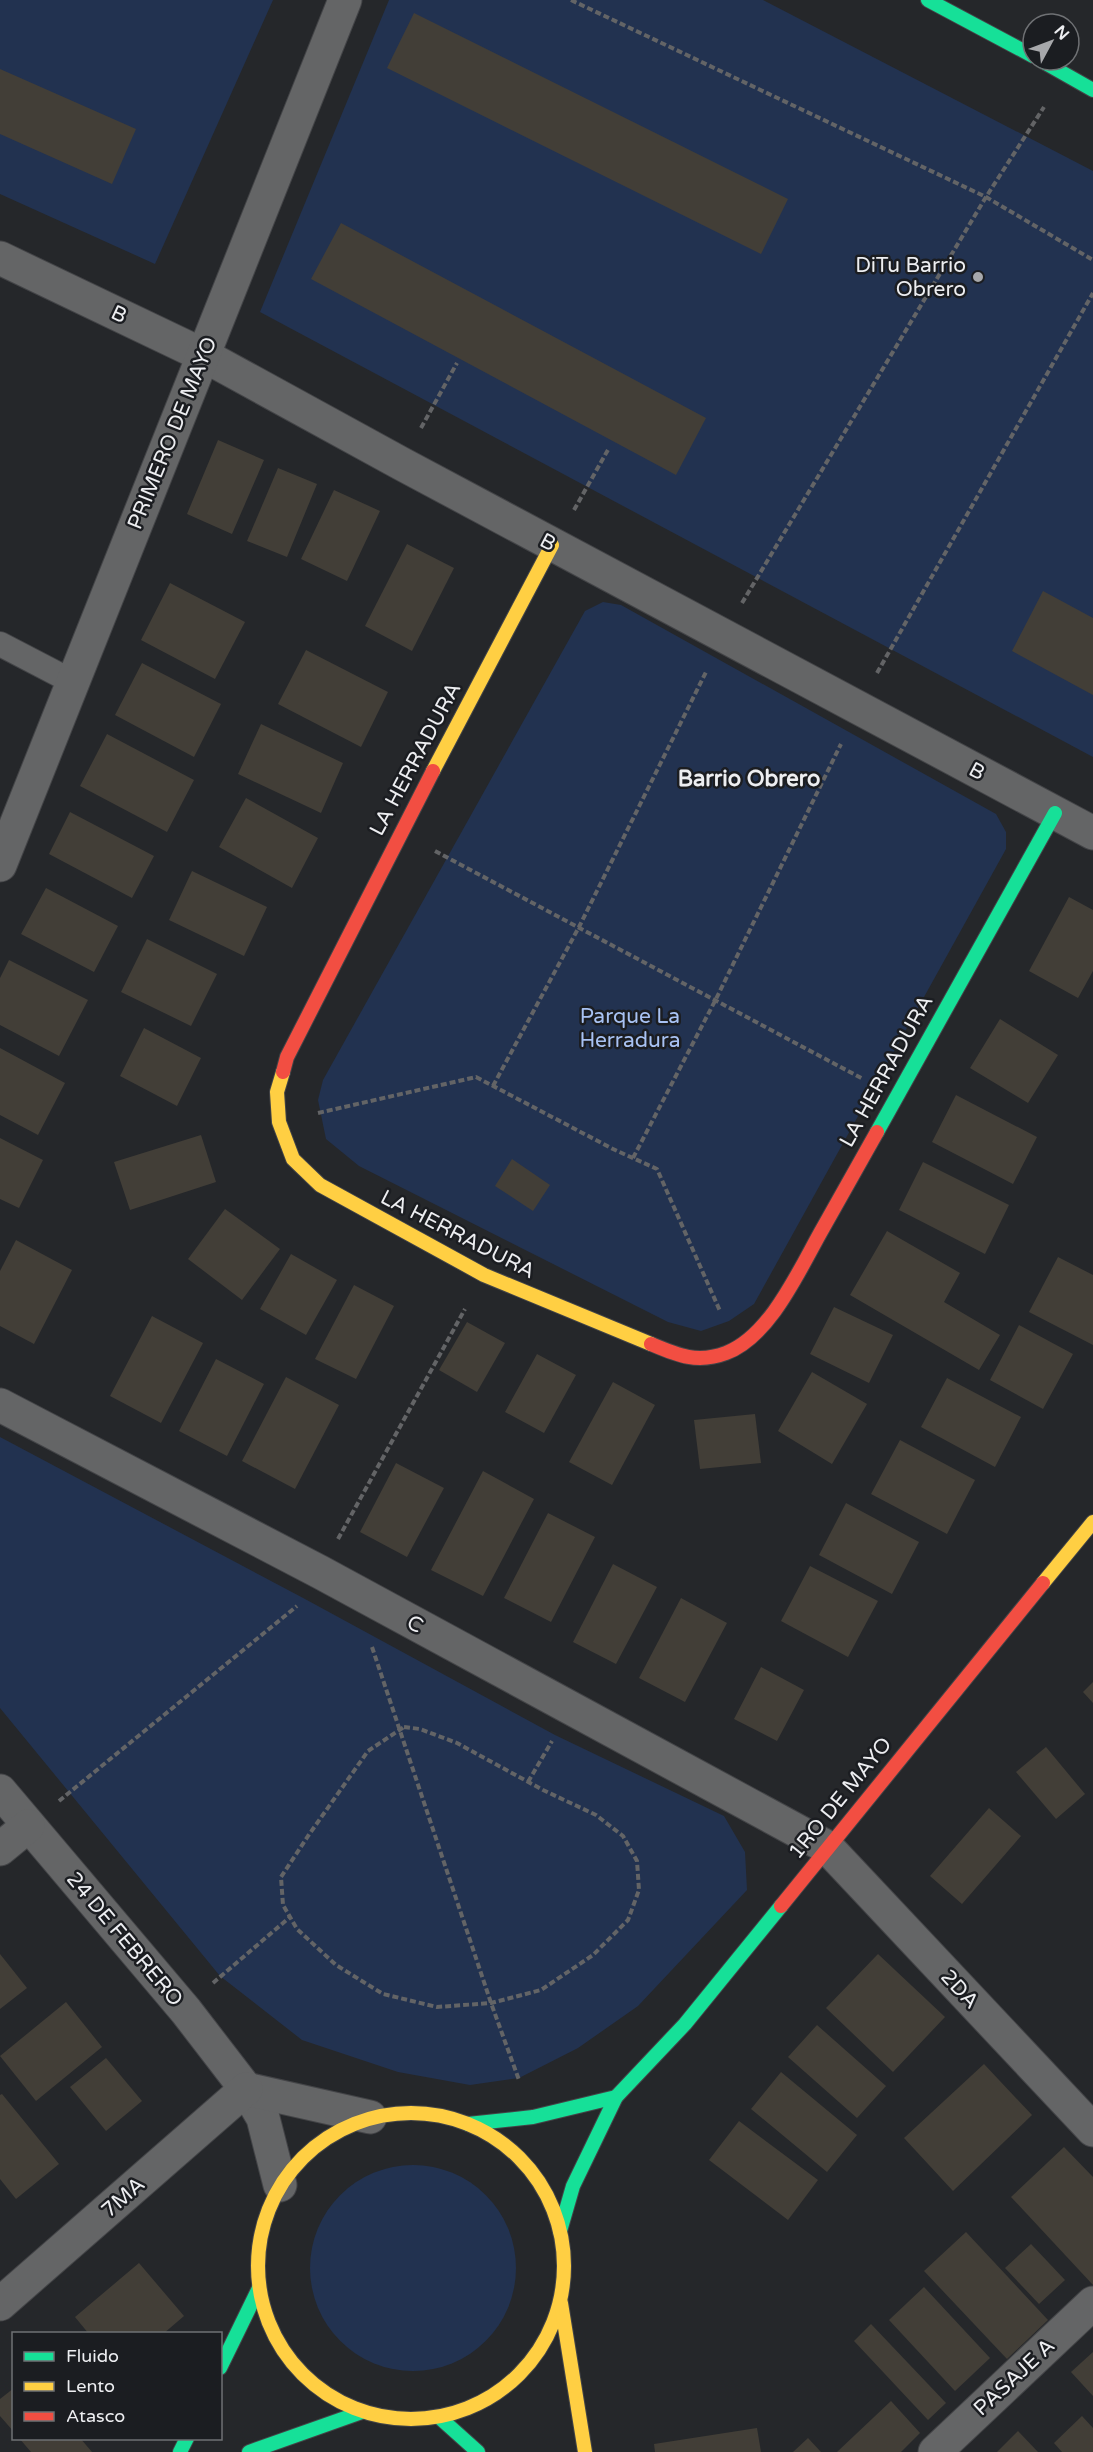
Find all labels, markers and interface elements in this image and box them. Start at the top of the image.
north arrow [1021,12,1081,72]
text: N [1050,21,1073,44]
place label: DiTu Barrio Obrero [855,253,966,302]
marker: DiTu Barrio Obrero [971,270,985,284]
street label: B [107,300,131,329]
street label: PRIMERO DE MAYO [122,333,223,533]
street label: B [535,528,560,557]
street label: LA HERRADURA [365,678,466,840]
street label: B [964,757,989,786]
district label: Barrio Obrero [678,766,820,792]
street label: LA HERRADURA [834,991,939,1152]
park label: Parque La Herradura [579,1004,681,1053]
street label: LA HERRADURA [376,1185,539,1284]
street label: C [402,1610,427,1639]
street label: 1RO DE MAYO [784,1732,897,1864]
street label: 24 DE FEBRERO [61,1867,188,2012]
street label: 2DA [935,1965,984,2014]
street label: 7MA [97,2172,150,2223]
legend [12,2332,222,2440]
street label: PASAJE A [969,2334,1060,2421]
text: Fluido [66,2345,119,2367]
text: Lento [66,2375,115,2397]
text: Atasco [66,2405,125,2427]

